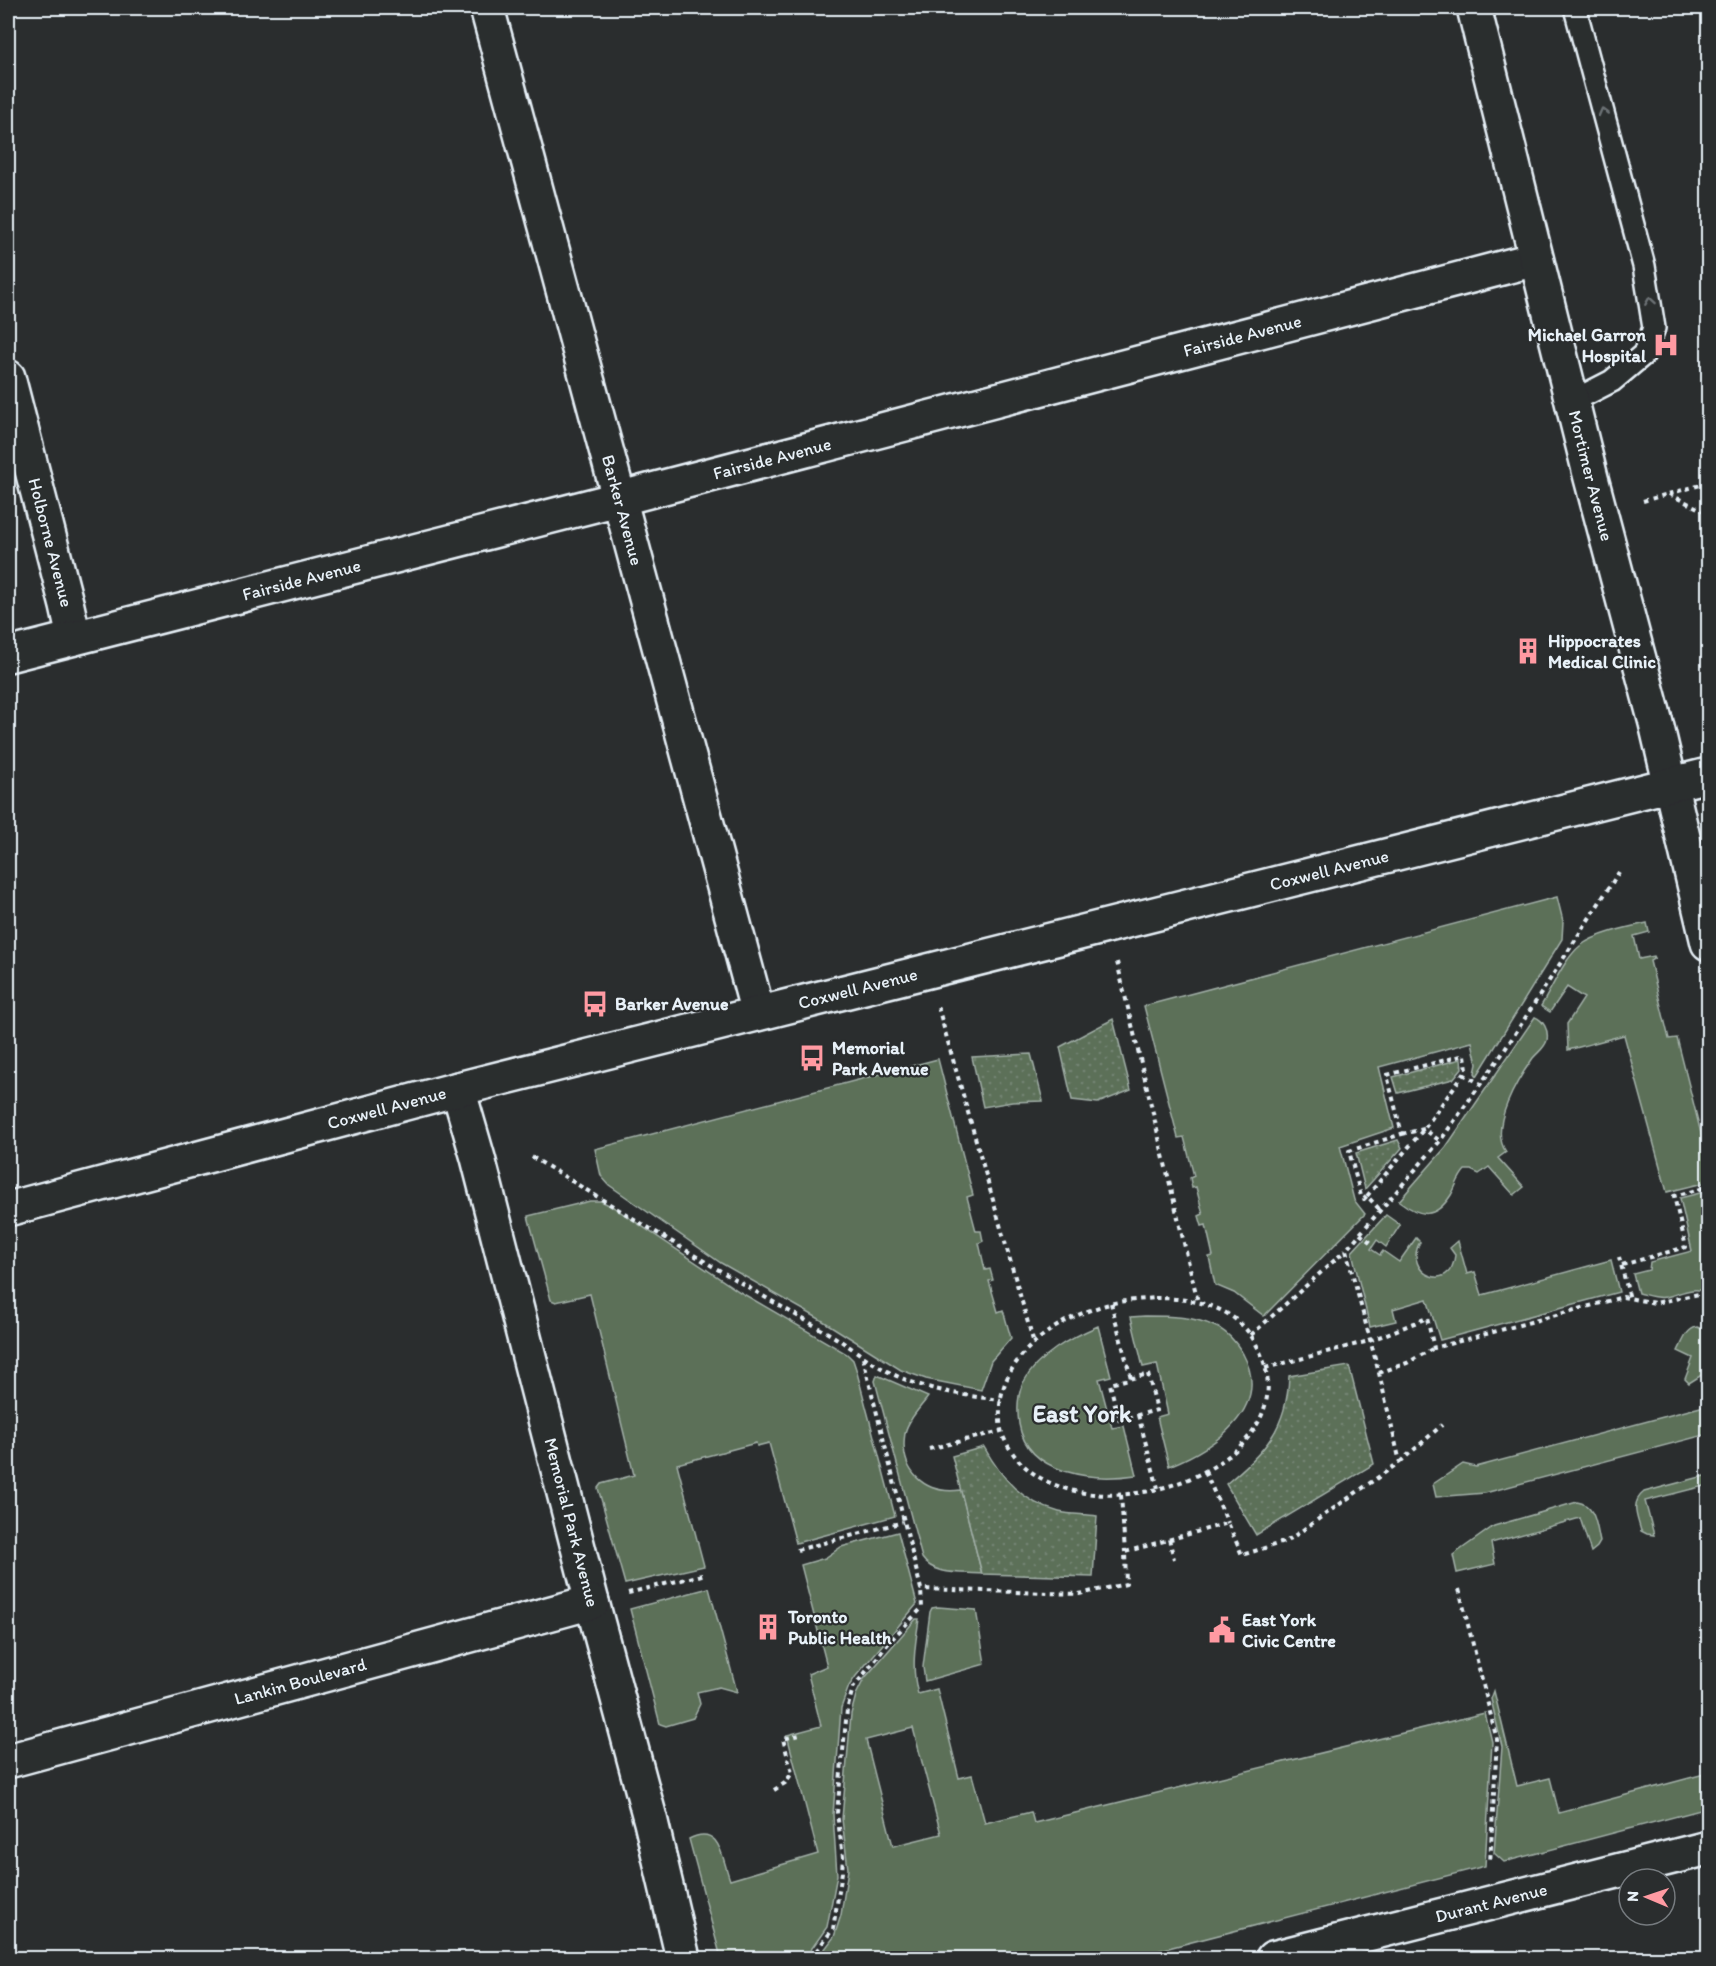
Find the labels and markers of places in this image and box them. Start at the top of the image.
place label: Michael Garron Hospital [1528,324,1647,367]
hospital icon: Michael Garron Hospital [1651,330,1681,360]
place label: Hippocrates Medical Clinic [1548,630,1656,673]
building icon: Hippocrates Medical Clinic [1513,636,1543,666]
bus stop icon: Barker Avenue [580,989,610,1019]
place label: Barker Avenue [615,993,729,1015]
place label: Memorial Park Avenue [832,1037,929,1080]
bus stop icon: Memorial Park Avenue [797,1043,827,1073]
place label: Toronto Public Health [787,1606,892,1649]
place label: East York Civic Centre [1242,1609,1336,1652]
building icon: Toronto Public Health [753,1612,783,1642]
public building icon: East York Civic Centre [1207,1615,1237,1645]

